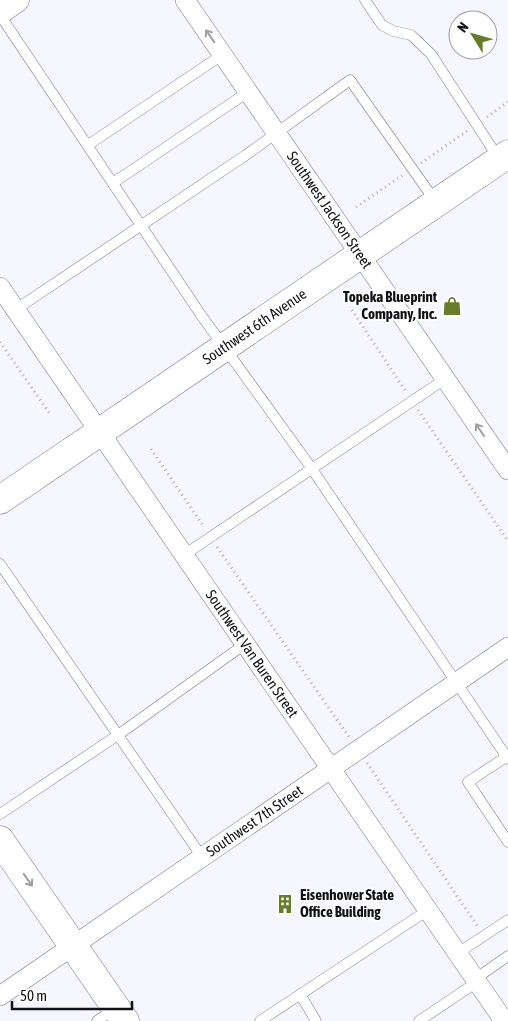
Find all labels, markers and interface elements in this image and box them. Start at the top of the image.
north arrow [448,10,498,60]
text: N [454,19,471,35]
one-way arrow [205,30,215,44]
street label: Southwest Jackson Street [284,148,376,272]
street label: Southwest 6th Avenue [199,285,310,368]
place label: Topeka Blueprint Company, Inc. [343,288,438,322]
shop icon: Topeka Blueprint Company, Inc. [441,295,463,317]
one-way arrow [475,423,485,437]
street label: Southwest Van Buren Street [203,587,302,720]
street label: Southwest 7th Street [203,782,306,860]
one-way arrow [23,873,33,887]
place label: Eisenhower State Office Building [300,886,394,920]
building icon: Eisenhower State Office Building [274,893,296,915]
scale bar [12,978,132,1010]
text: 50 m [20,987,47,1004]

